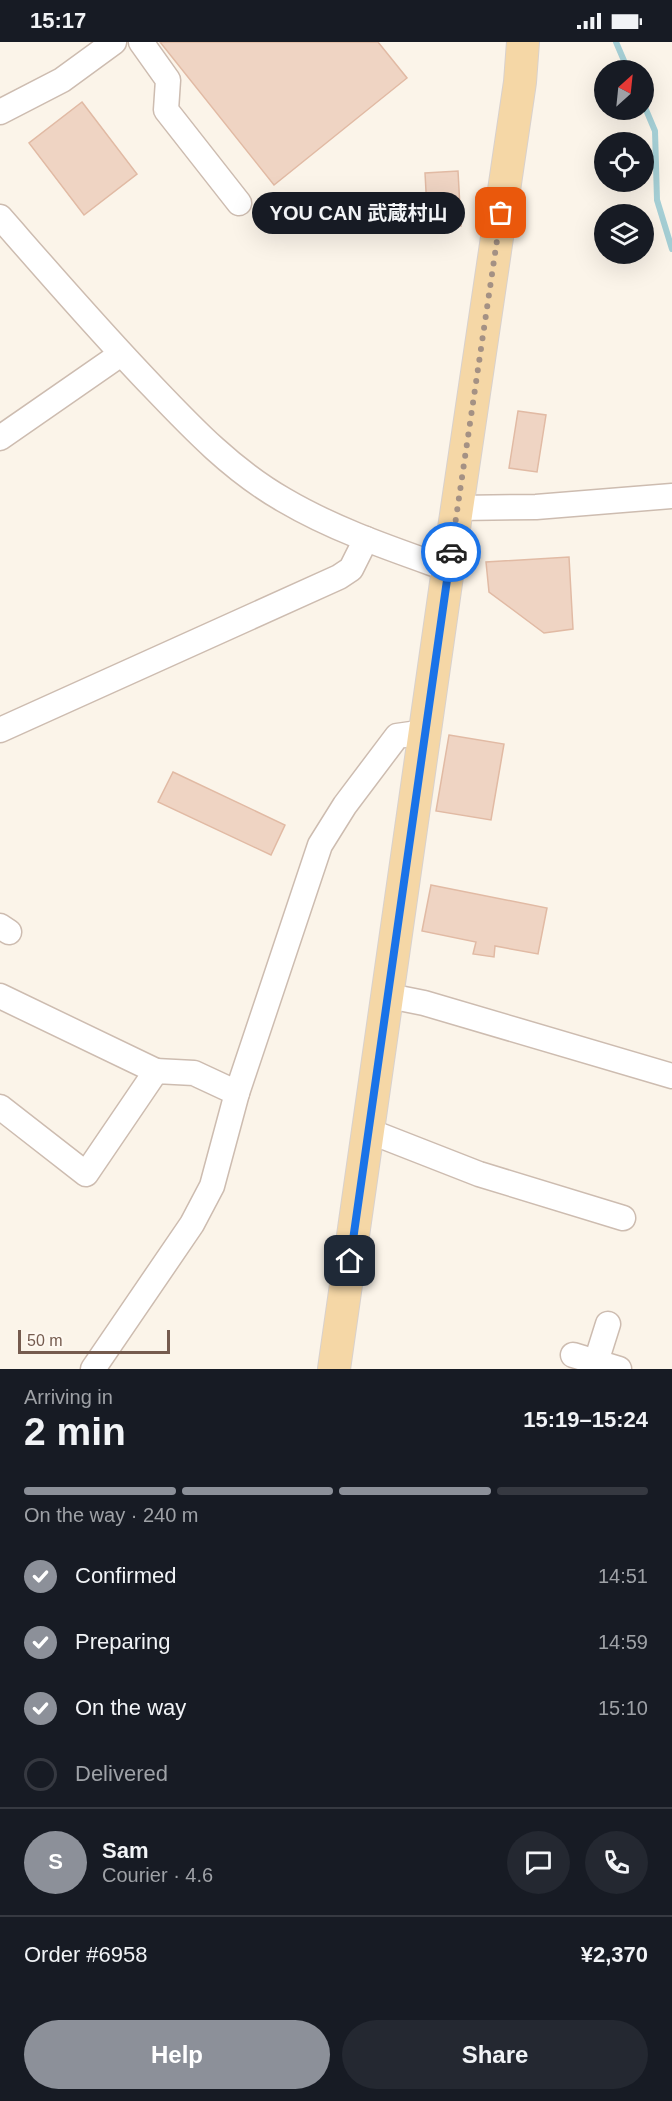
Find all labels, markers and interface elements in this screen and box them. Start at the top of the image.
text: 15:17 [30,8,86,33]
north arrow [594,60,654,120]
map controls [594,60,654,264]
button: locate [594,132,654,192]
pin [475,187,526,238]
callout: YOU CAN 武蔵村山 [252,192,465,234]
icon: bag [484,196,517,229]
text: YOU CAN 武蔵村山 [270,202,447,224]
button: layers [594,204,654,264]
courier [421,522,481,582]
icon: car [435,536,468,569]
pin [324,1235,375,1286]
icon: home [333,1244,366,1277]
scale bar [18,1327,170,1354]
text: 50 m [27,1332,63,1349]
text: Arriving in [24,1386,113,1408]
text: 15:19–15:24 [523,1407,648,1432]
text: 2 min [24,1410,126,1453]
text: On the way · 240 m [24,1504,199,1526]
icon: check [24,1560,57,1593]
text: Confirmed [75,1563,176,1588]
text: 14:51 [598,1565,648,1587]
icon: check [24,1626,57,1659]
text: Preparing [75,1629,170,1654]
text: 14:59 [598,1631,648,1653]
icon: check [24,1692,57,1725]
text: On the way [75,1695,186,1720]
text: 15:10 [598,1697,648,1719]
text: Delivered [75,1761,168,1786]
button: chat [507,1831,570,1894]
button: phone [585,1831,648,1894]
text: Sam [102,1838,148,1863]
text: S [48,1849,63,1874]
text: Courier · 4.6 [102,1864,213,1886]
text: Order #6958 [24,1942,148,1967]
text: ¥2,370 [581,1942,648,1967]
button: Help [24,2020,330,2089]
button: Share [342,2020,648,2089]

